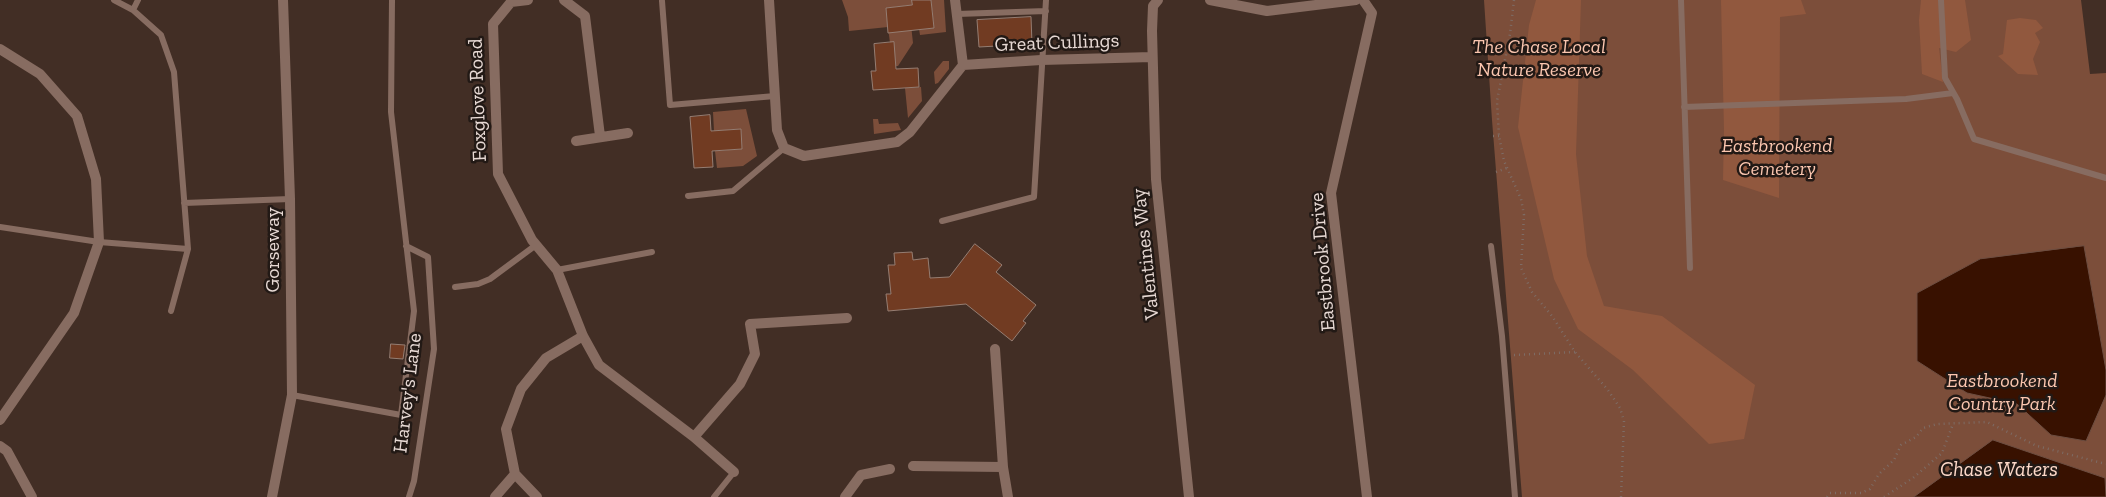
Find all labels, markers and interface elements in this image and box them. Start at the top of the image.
street label: Great Cullings [994,29,1120,57]
park label: The Chase Local Nature Reserve [1472,35,1606,82]
street label: Foxglove Road [464,38,492,162]
park label: Eastbrookend Cemetery [1722,134,1832,181]
street label: Valentines Way [1127,187,1165,321]
street label: Eastbrook Drive [1305,192,1341,332]
street label: Gorseway [261,207,285,293]
street label: Harvey's Lane [389,332,427,454]
park label: Eastbrookend Country Park [1947,369,2057,416]
water label: Chase Waters [1940,457,2058,483]

